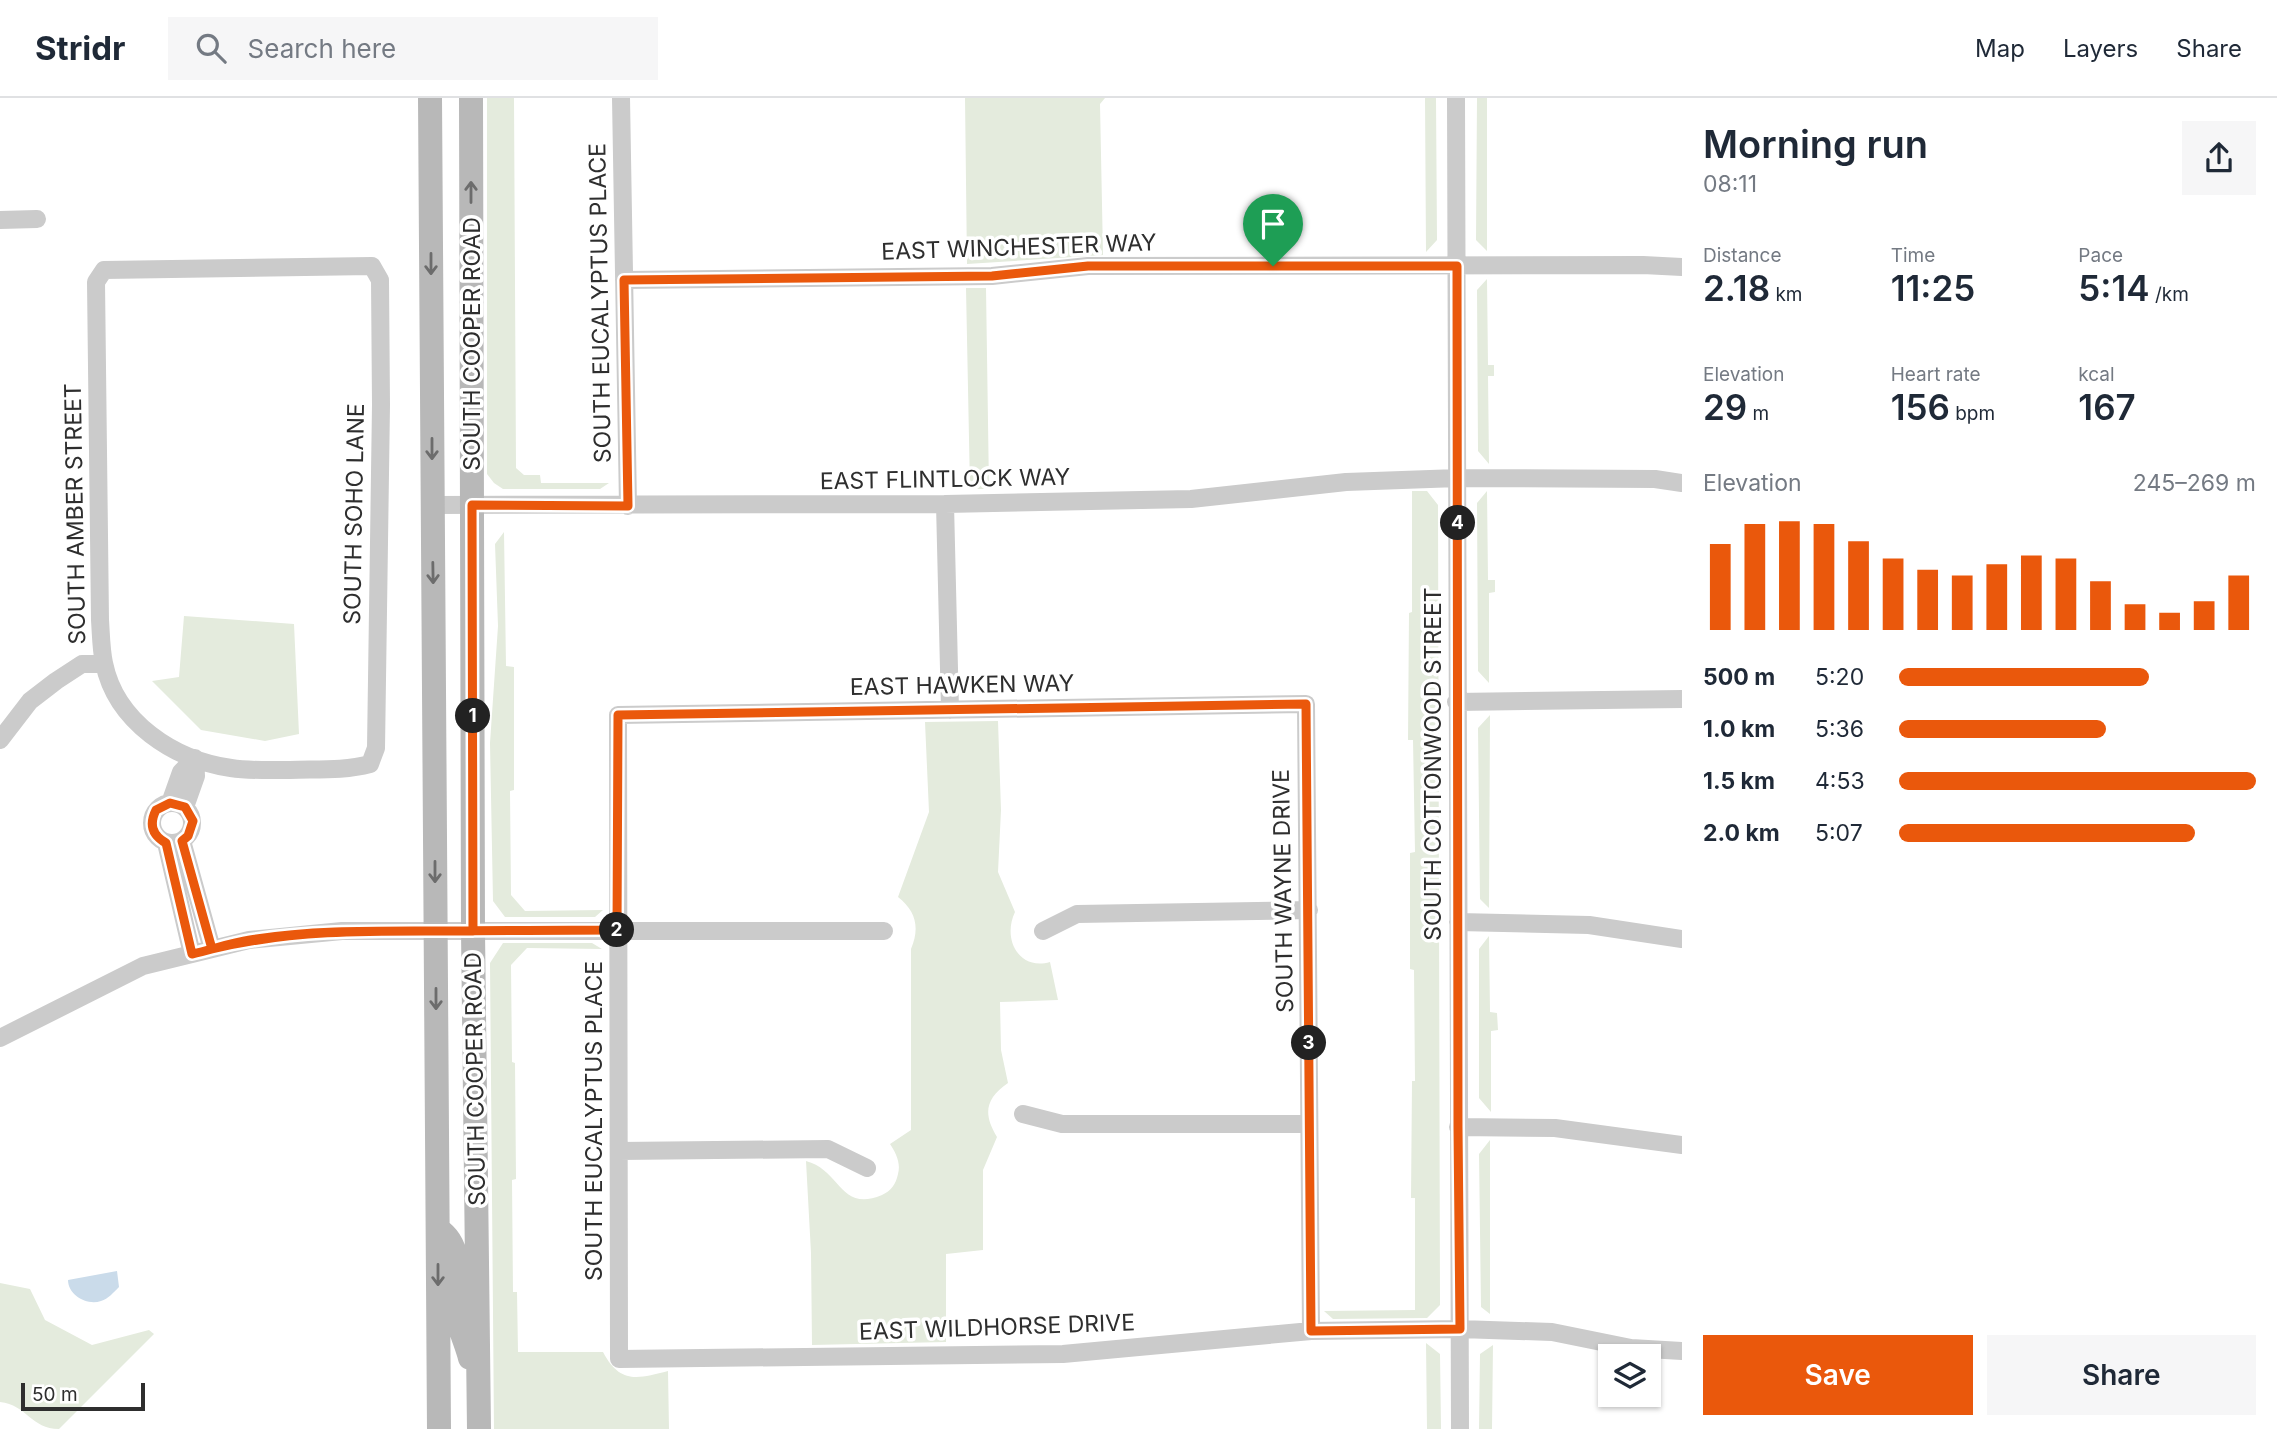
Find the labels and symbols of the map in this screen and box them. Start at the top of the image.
street label: SOUTH EUCALYPTUS PLACE [583,143,617,463]
one-way arrow [464,181,478,204]
pin [1243,194,1303,266]
street label: SOUTH COOPER ROAD [458,217,486,471]
street label: EAST WINCHESTER WAY [881,228,1158,266]
one-way arrow [424,252,438,275]
street label: SOUTH AMBER STREET [59,383,91,645]
street label: SOUTH SOHO LANE [338,403,370,625]
one-way arrow [425,437,439,460]
street label: EAST FLINTLOCK WAY [820,463,1071,495]
pin: 4 [1440,506,1476,540]
one-way arrow [426,562,439,585]
street label: SOUTH COTTONWOOD STREET [1419,587,1447,941]
street label: EAST HAWKEN WAY [850,669,1075,701]
pin: 1 [456,698,490,734]
street label: SOUTH WAYNE DRIVE [1267,769,1299,1013]
one-way arrow [428,861,442,884]
pin: 2 [600,912,634,948]
street label: SOUTH COOPER ROAD [459,952,491,1206]
street label: SOUTH EUCALYPTUS PLACE [580,961,608,1281]
one-way arrow [429,987,443,1010]
pin: 3 [1292,1026,1326,1060]
one-way arrow [431,1264,445,1287]
street label: EAST WILDHORSE DRIVE [859,1308,1135,1346]
scale bar [21,1380,145,1412]

